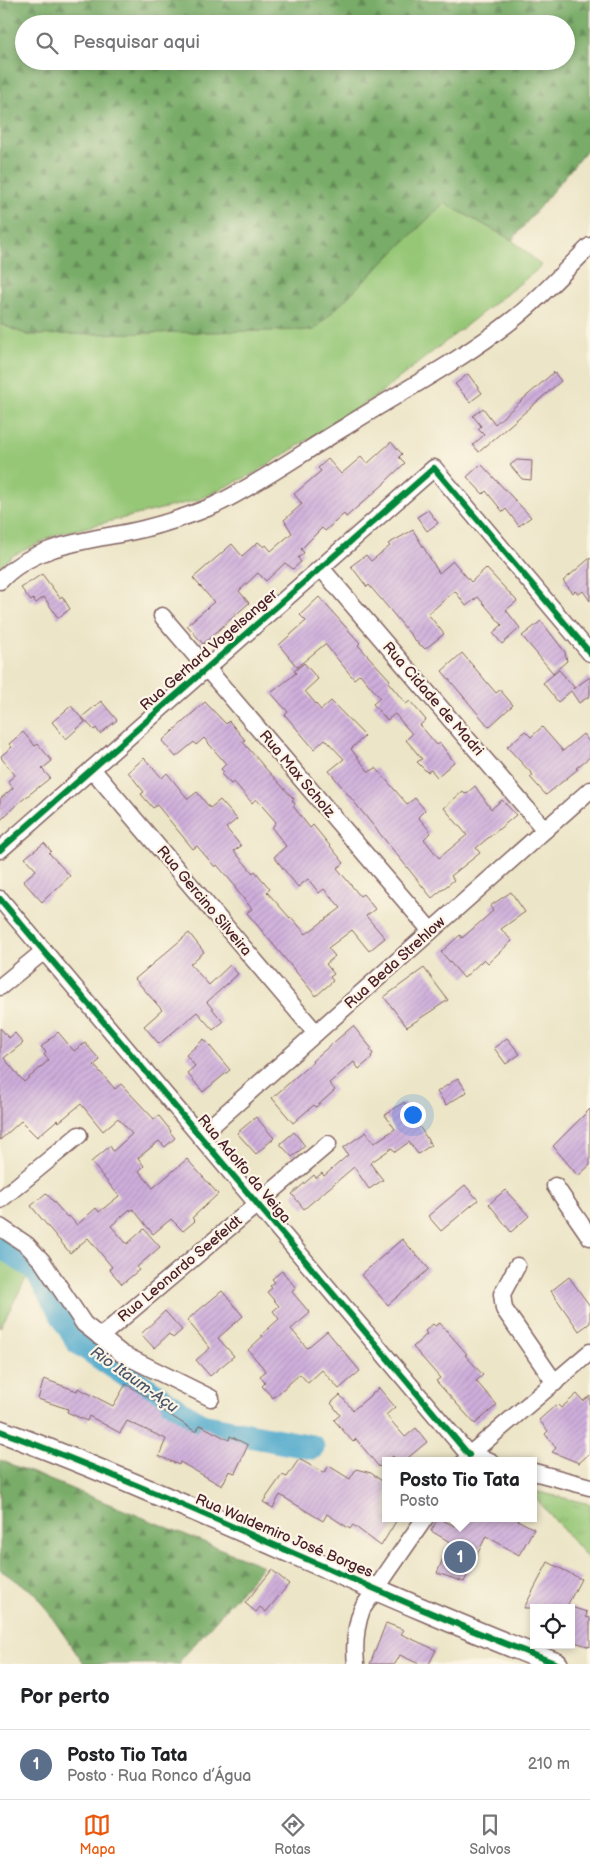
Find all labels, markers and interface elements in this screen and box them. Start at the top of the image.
search box [15,15,575,70]
icon: search [33,29,61,57]
text: Pesquisar aqui [73,31,200,54]
street label: Rua Gerhard Vogelsanger [136,585,282,715]
street label: Rua Cidade de Madri [378,638,488,760]
street label: Rua Max Scholz [255,726,340,822]
street label: Rua Gercino Silveira [152,842,256,960]
street label: Rua Beda Strehlow [341,913,449,1013]
your location [400,1102,426,1128]
street label: Rua Adolfo da Veiga [193,1111,295,1227]
street label: Rua Leonardo Seefeldt [114,1211,246,1327]
water label: Rio Itaum-Açu [87,1343,181,1417]
popup [382,1457,537,1522]
text: Posto Tio Tata [399,1469,520,1492]
street label: Rua Waldemiro José Borges [192,1490,376,1582]
text: Posto [399,1492,439,1511]
pin: 1 [444,1538,476,1576]
map controls [530,1604,575,1649]
button: locate [530,1604,575,1649]
text: Por perto [20,1684,110,1709]
text: Posto Tio Tata [67,1744,188,1767]
text: 1 [33,1755,39,1774]
text: 210 m [528,1755,570,1774]
text: Posto · Rua Ronco d’Água [67,1767,251,1786]
tab: Mapa [79,1811,115,1858]
tab: Rotas [274,1811,311,1858]
tab: Salvos [470,1811,511,1858]

